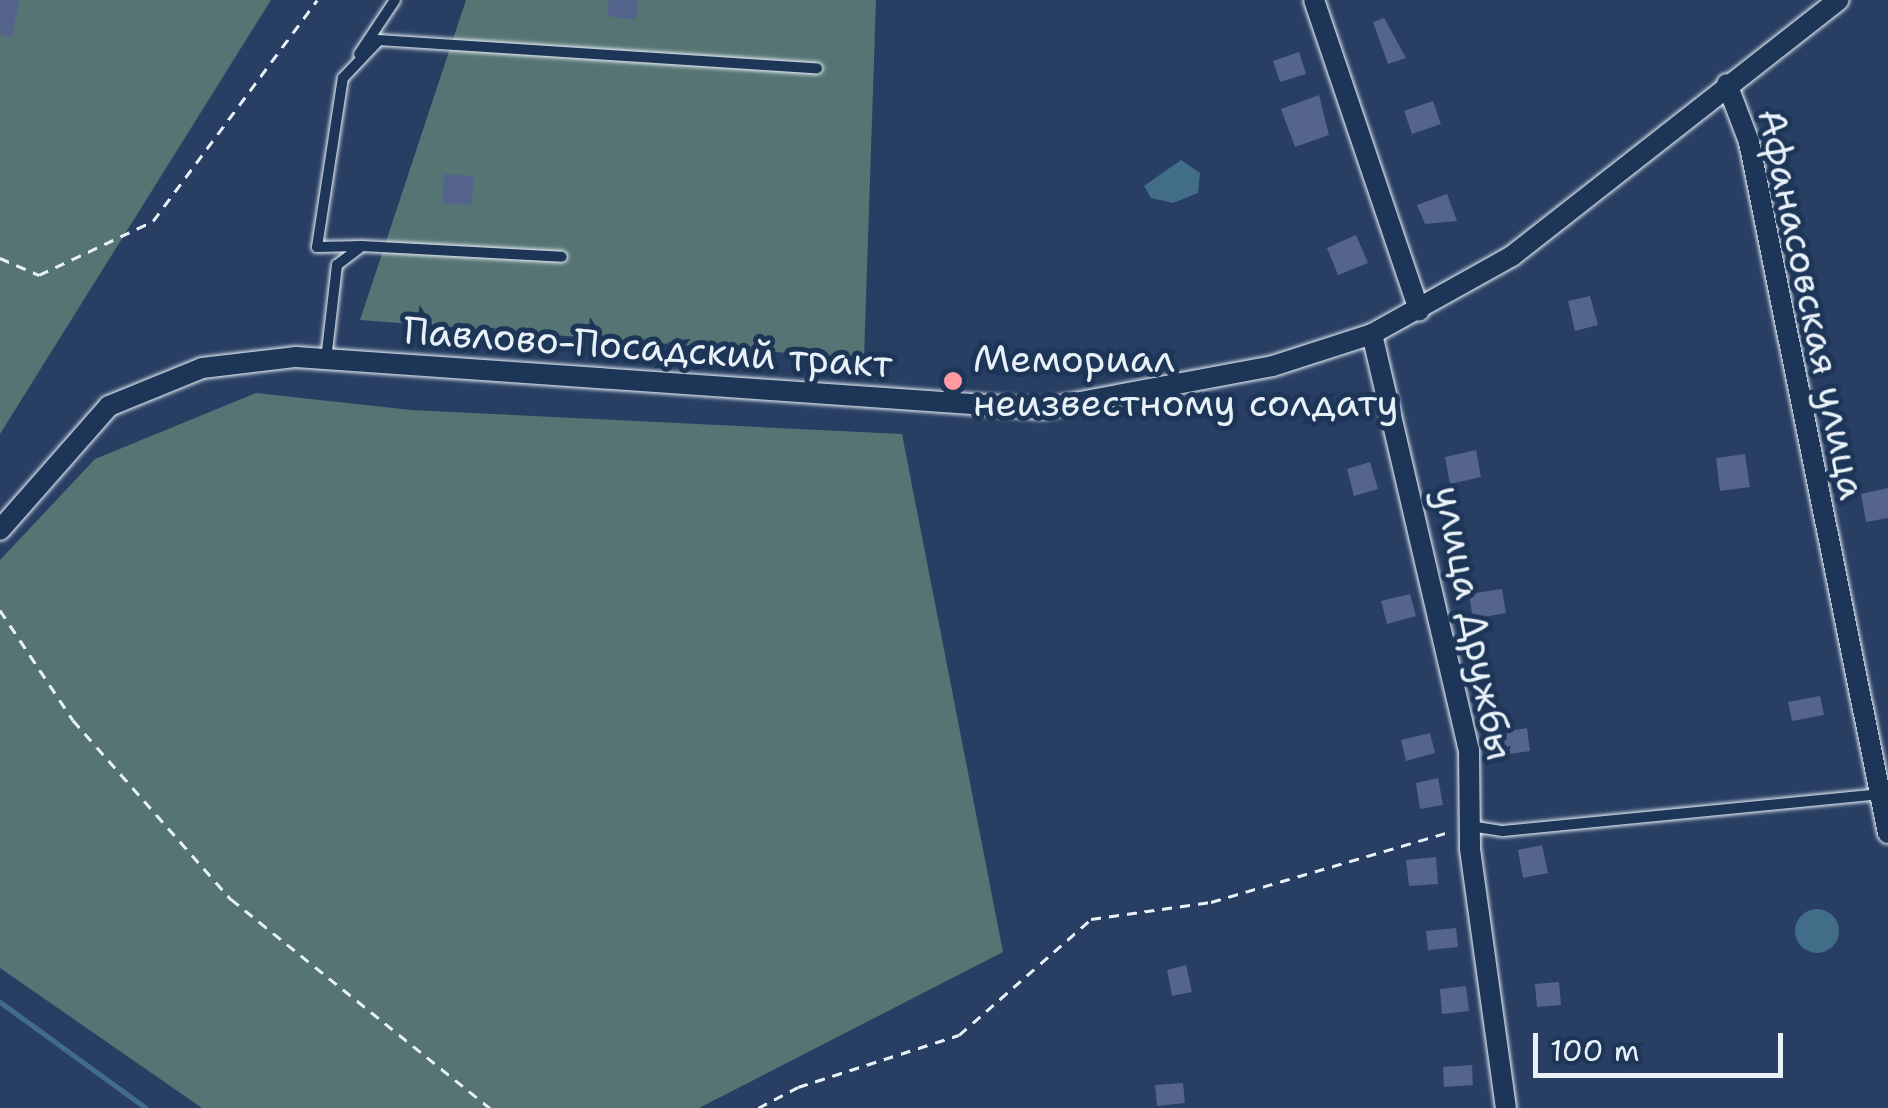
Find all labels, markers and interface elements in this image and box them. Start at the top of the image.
street label: Афанасовская улица [1748,105,1876,503]
street label: Павлово-Посадский тракт [402,307,894,387]
place label: Мемориал неизвестному солдату [973,336,1399,426]
marker: Мемориал неизвестному солдату [942,370,964,392]
street label: улица Дружбы [1425,482,1523,764]
scale bar [1538,1013,1788,1075]
text: 100 m [1550,1030,1640,1071]

